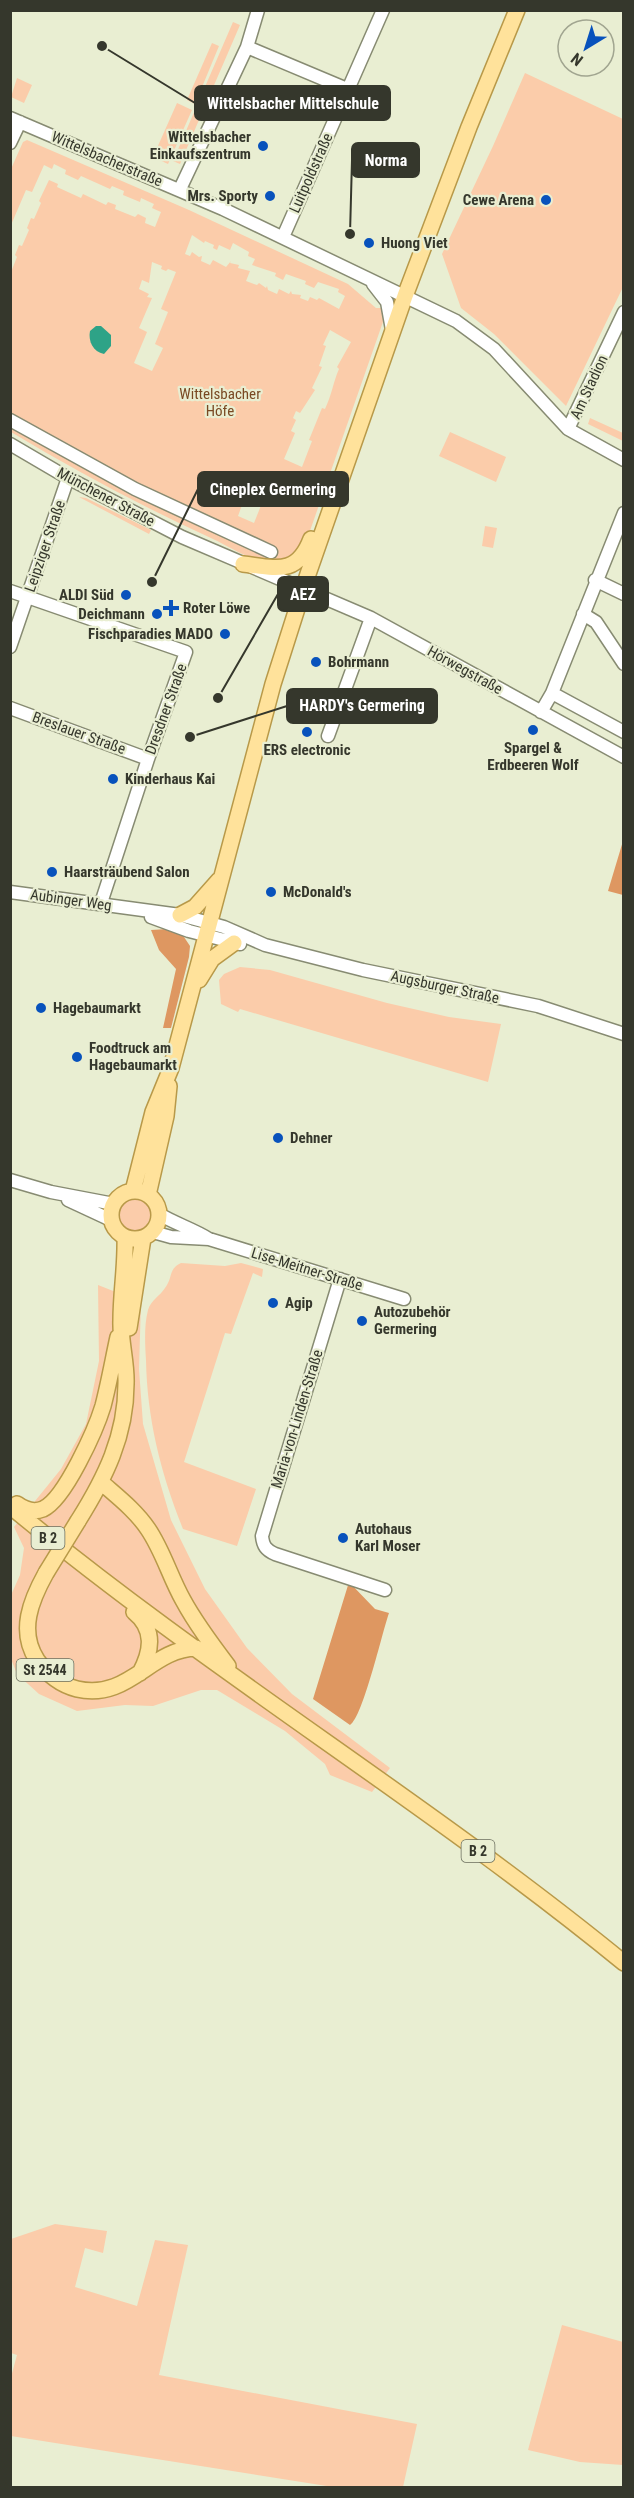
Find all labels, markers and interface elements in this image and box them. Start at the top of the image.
north arrow [556,18,616,78]
text: N [567,49,587,70]
callout: Wittelsbacher Mittelschule [195,86,390,120]
text: Wittelsbacher Mittelschule [207,94,379,113]
street label: Wittelsbacherstraße [49,127,165,191]
place label: Wittelsbacher Einkaufszentrum [150,128,251,163]
street label: Luitpoldstraße [285,130,337,216]
marker: Wittelsbacher Einkaufszentrum [256,139,270,153]
callout: Norma [352,143,419,177]
text: Norma [365,151,408,170]
place label: Mrs. Sporty [187,187,258,205]
marker: Mrs. Sporty [263,189,277,203]
place label: Cewe Arena [463,191,534,209]
marker: Cewe Arena [539,193,553,207]
place label: Huong Viet [381,234,448,252]
marker: Huong Viet [362,236,376,250]
street label: Am Stadion [566,352,612,422]
park label: Wittelsbacher Höfe [179,385,261,420]
street label: Münchener Straße [54,464,158,530]
callout: Cineplex Germering [198,472,348,506]
text: Cineplex Germering [210,480,336,499]
street label: Leipziger Straße [21,498,69,594]
callout: AEZ [278,577,328,611]
text: AEZ [290,585,316,604]
place label: ALDI Süd [59,586,114,604]
marker: ALDI Süd [119,588,133,602]
place label: Roter Löwe [183,599,250,617]
marker: Roter Löwe [164,601,178,615]
place label: Deichmann [78,605,145,623]
marker: Deichmann [150,607,164,621]
place label: Fischparadies MADO [88,625,213,643]
marker: Fischparadies MADO [218,627,232,641]
street label: Hörwegstraße [424,642,506,698]
place label: Bohrmann [328,653,389,671]
marker: Bohrmann [309,655,323,669]
street label: Dresdner Straße [141,661,191,757]
callout: HARDY's Germering [287,689,437,723]
text: HARDY's Germering [299,696,425,715]
street label: Breslauer Straße [30,708,128,758]
marker: Spargel & Erdbeeren Wolf [526,723,540,737]
marker: ERS electronic [300,725,314,739]
place label: Spargel & Erdbeeren Wolf [487,739,579,774]
place label: ERS electronic [263,741,351,759]
place label: Kinderhaus Kai [125,770,215,788]
marker: Kinderhaus Kai [106,772,120,786]
place label: Haarsträubend Salon [64,863,190,881]
marker: Haarsträubend Salon [45,865,59,879]
place label: McDonald's [283,883,352,901]
street label: Aubinger Weg [29,885,113,915]
marker: McDonald's [264,885,278,899]
street label: Augsburger Straße [389,967,501,1007]
place label: Hagebaumarkt [53,999,141,1017]
marker: Hagebaumarkt [34,1001,48,1015]
place label: Foodtruck am Hagebaumarkt [89,1039,177,1074]
marker: Foodtruck am Hagebaumarkt [70,1050,84,1064]
place label: Dehner [290,1129,333,1147]
marker: Dehner [271,1131,285,1145]
street label: Lise-Meitner-Straße [249,1244,365,1294]
place label: Agip [285,1294,313,1312]
marker: Agip [266,1296,280,1310]
place label: Autozubehör Germering [374,1303,451,1338]
marker: Autozubehör Germering [355,1314,369,1328]
street label: Maria-von-Linden-Straße [267,1347,327,1491]
place label: Autohaus Karl Moser [355,1520,420,1555]
road number: B 2 [32,1527,64,1549]
marker: Autohaus Karl Moser [336,1531,350,1545]
road number: St 2544 [16,1659,74,1681]
road number: B 2 [462,1840,494,1862]

